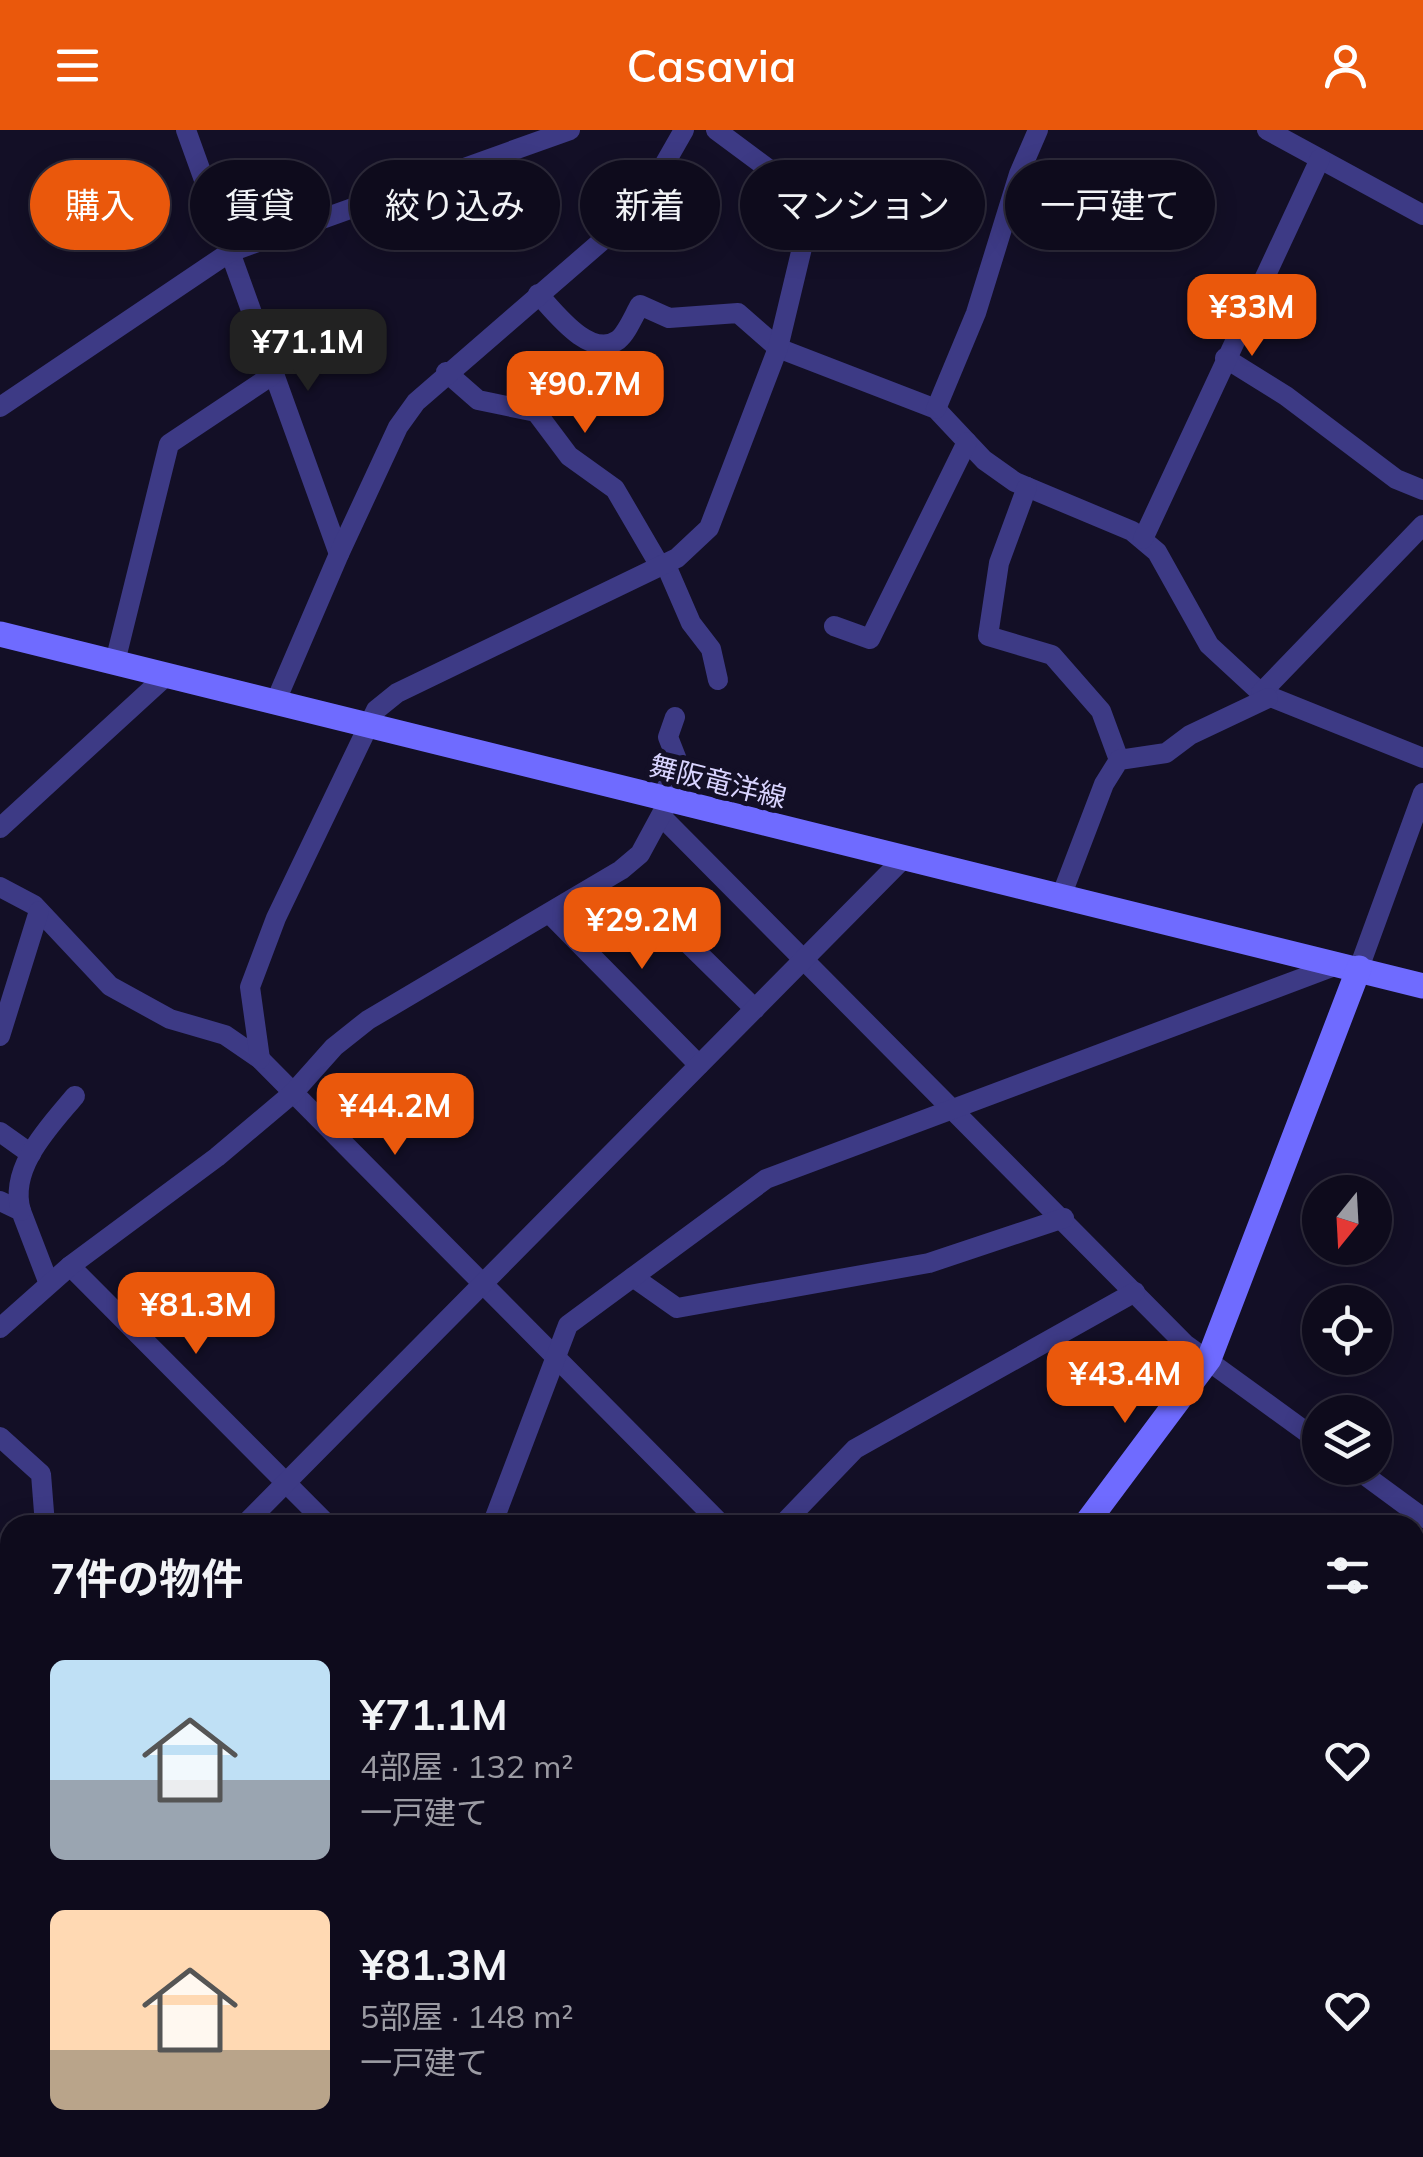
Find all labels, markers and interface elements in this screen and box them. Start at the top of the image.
text: Casavia [627,37,796,93]
icon: menu [50,38,105,93]
icon: person [1318,38,1373,93]
chip: 購入 [30,160,170,250]
chip: 賃貸 [190,160,330,250]
chip: 絞り込み [350,160,560,250]
chip: 新着 [580,160,720,250]
chip: マンション [740,160,985,250]
chip: 一戸建て [1005,160,1215,250]
pin: ¥33M [1193,274,1311,359]
text: ¥33M [1209,286,1295,326]
pin: ¥71.1M [227,309,389,394]
text: ¥71.1M [252,321,364,361]
pin: ¥90.7M [504,351,666,436]
text: ¥90.7M [529,363,641,403]
street label: 舞阪竜洋線 [646,747,790,815]
pin: ¥29.2M [561,887,723,972]
text: ¥29.2M [586,899,698,939]
pin: ¥44.2M [314,1073,476,1158]
text: ¥44.2M [339,1085,451,1125]
north arrow [1302,1175,1392,1265]
map controls [1302,1175,1392,1485]
pin: ¥81.3M [115,1272,277,1357]
text: ¥81.3M [140,1284,252,1324]
button: locate [1302,1285,1392,1375]
pin: ¥43.4M [1044,1341,1206,1426]
text: ¥43.4M [1069,1353,1181,1393]
button: layers [1302,1395,1392,1485]
icon: filters [1320,1548,1375,1603]
text: 7件の物件 [50,1552,243,1605]
text: ¥71.1M [360,1688,508,1741]
icon: home [130,1700,250,1820]
icon: heart [1320,1733,1375,1788]
text: 4部屋 · 132 m² [360,1746,574,1786]
text: 一戸建て [360,1792,488,1832]
text: ¥81.3M [360,1938,508,1991]
icon: home [130,1950,250,2070]
icon: heart [1320,1983,1375,2038]
text: 5部屋 · 148 m² [360,1996,574,2036]
text: 一戸建て [360,2042,488,2082]

